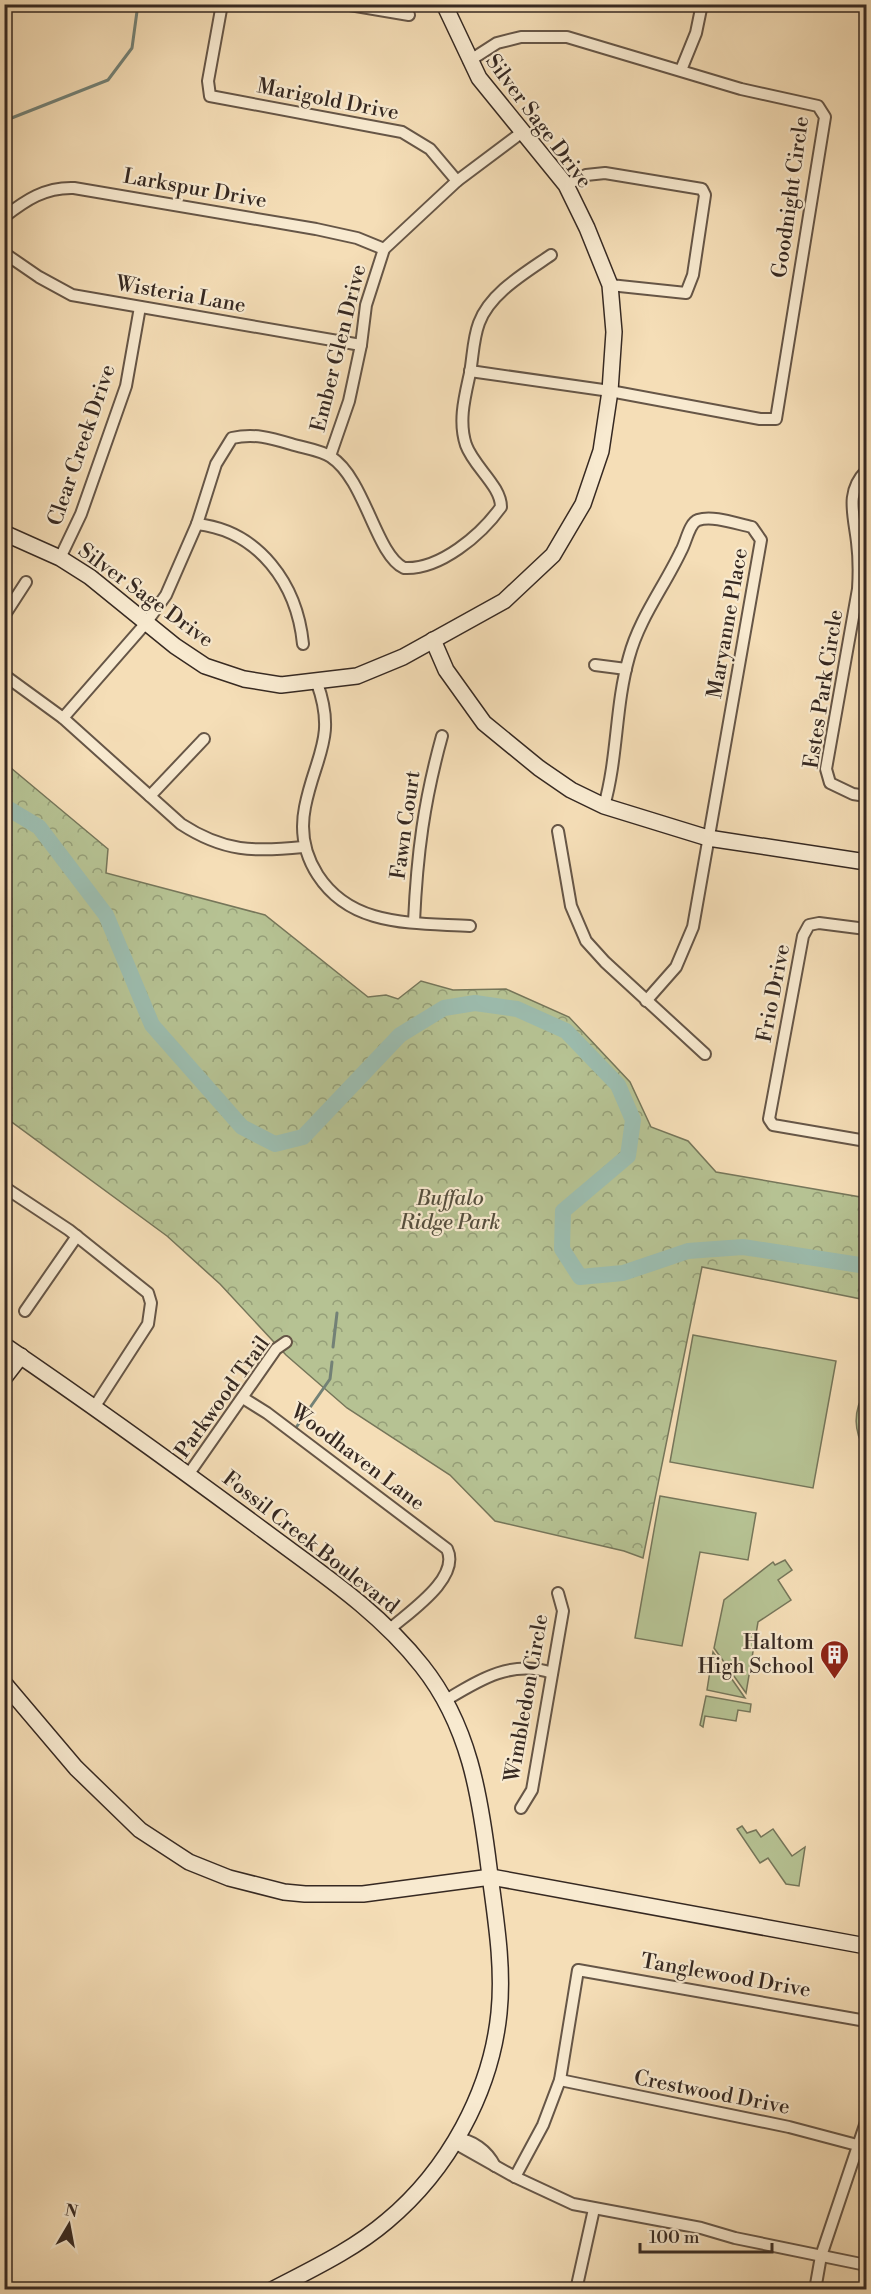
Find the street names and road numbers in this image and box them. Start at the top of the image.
street label: Silver Sage Drive [479,49,597,194]
street label: Marigold Drive [255,73,401,127]
street label: Goodnight Circle [767,115,815,280]
street label: Larkspur Drive [121,164,269,214]
street label: Ember Glen Drive [306,262,372,435]
street label: Wisteria Lane [113,271,248,319]
street label: Clear Creek Drive [42,361,122,529]
street label: Silver Sage Drive [73,538,218,654]
street label: Maryanne Place [702,546,754,700]
street label: Estes Park Circle [799,608,849,771]
street label: Fawn Court [385,769,427,881]
street label: Frio Drive [752,942,796,1045]
street label: Parkwood Trail [170,1332,276,1464]
street label: Woodhaven Lane [284,1398,430,1517]
street label: Fossil Creek Boulevard [217,1466,404,1620]
street label: Wimbledon Circle [499,1612,555,1785]
street label: Tanglewood Drive [639,1948,813,2004]
street label: Crestwood Drive [632,2065,792,2121]

